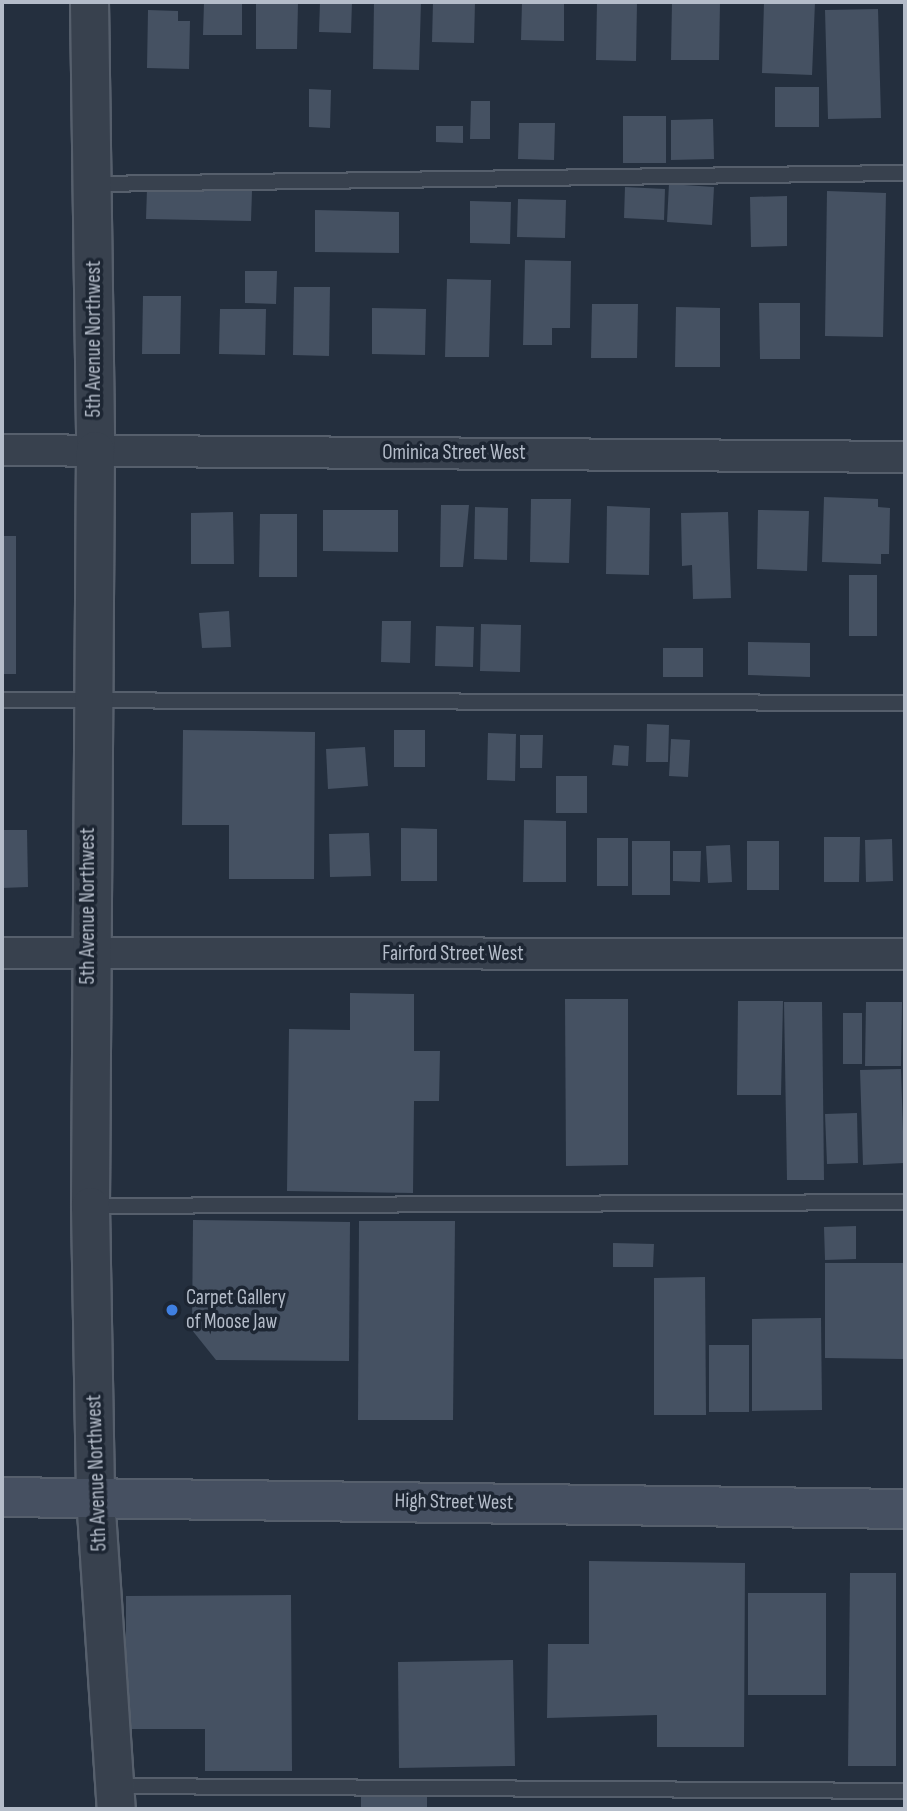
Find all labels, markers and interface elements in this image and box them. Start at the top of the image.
street label: 5th Avenue Northwest [81,260,107,418]
street label: Ominica Street West [382,440,526,466]
street label: 5th Avenue Northwest [75,827,101,985]
street label: Fairford Street West [382,941,524,967]
place label: Carpet Gallery of Moose Jaw [186,1285,286,1335]
marker: Carpet Gallery of Moose Jaw [164,1302,180,1318]
street label: 5th Avenue Northwest [82,1394,112,1552]
street label: High Street West [394,1488,514,1516]

